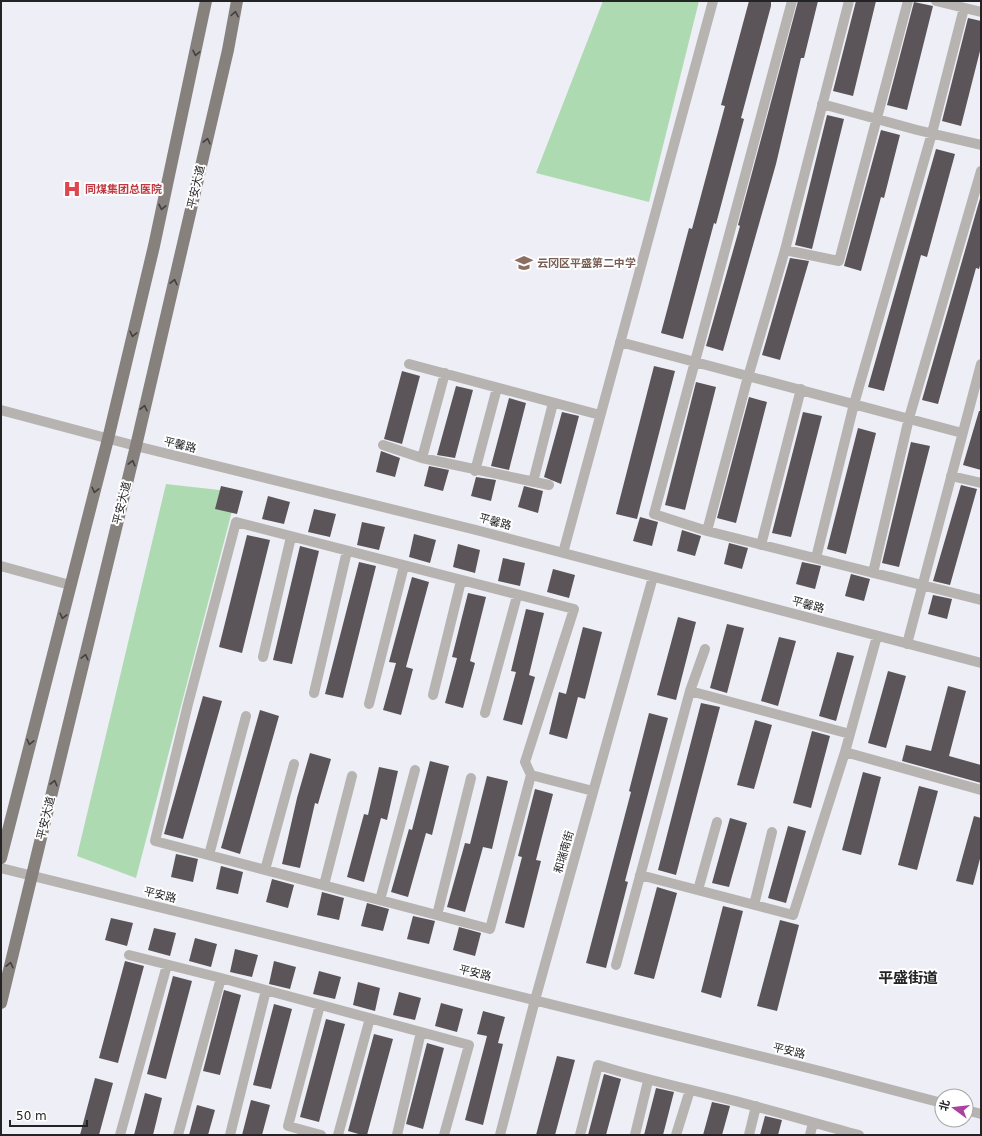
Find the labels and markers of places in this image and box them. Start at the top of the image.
hospital icon: 同煤集团总医院 [62,179,82,199]
place label: 同煤集团总医院 [85,183,162,196]
school or university icon: 云冈区平盛第二中学 [514,253,534,273]
place label: 云冈区平盛第二中学 [537,257,636,270]

